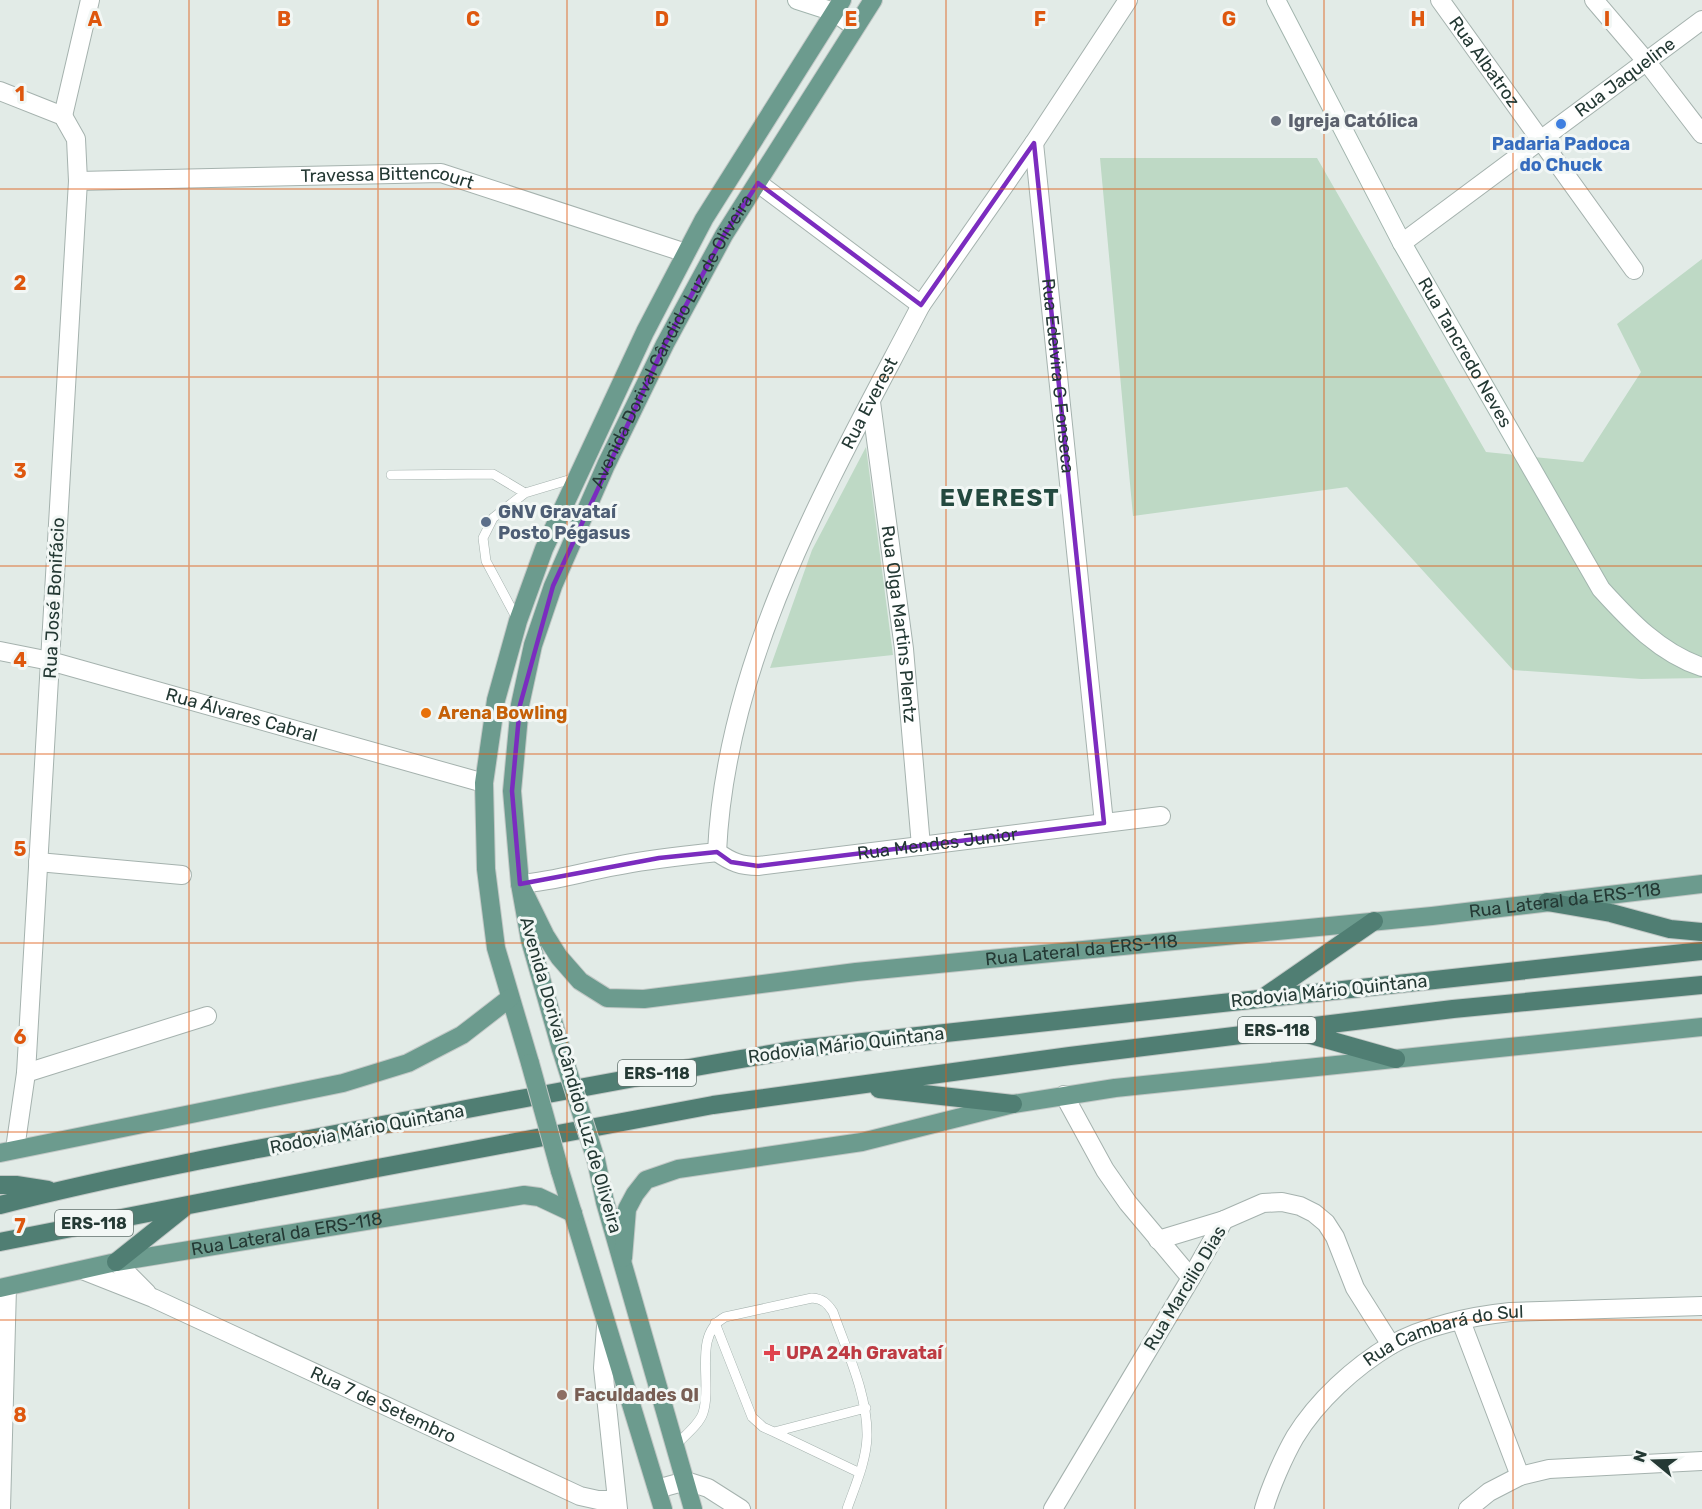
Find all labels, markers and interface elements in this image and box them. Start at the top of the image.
text: A [88,7,103,31]
text: B [277,7,291,31]
text: C [466,7,480,31]
text: D [655,7,669,31]
text: E [845,7,857,31]
text: F [1034,7,1046,31]
text: G [1222,7,1236,31]
text: H [1411,7,1425,31]
text: I [1604,7,1610,31]
street label: Rua Albatroz [1444,12,1524,111]
street label: Rua Jaqueline [1571,33,1680,122]
text: 1 [15,82,25,106]
place label: Igreja Católica [1288,110,1418,132]
marker: Igreja Católica [1269,114,1283,128]
marker: Padaria Padoca do Chuck [1554,117,1568,131]
place label: Padaria Padoca do Chuck [1492,133,1630,176]
street label: Travessa Bittencourt [300,162,477,194]
street label: Avenida Dorival Cândido Luz de Oliveira [586,190,758,491]
text: 2 [14,271,27,295]
street label: Rua Tancredo Neves [1413,273,1517,431]
street label: Rua Edelvira G Fonseca [1037,277,1079,474]
street label: Rua Everest [837,353,903,453]
text: 3 [13,459,27,483]
district label: EVEREST [940,484,1060,512]
place label: GNV Gravataí Posto Pégasus [498,501,630,544]
marker: GNV Gravataí Posto Pégasus [479,515,493,529]
street label: Rua José Bonifácio [39,517,69,679]
street label: Rua Olga Martins Plentz [877,524,921,724]
text: 4 [13,648,27,672]
street label: Rua Álvares Cabral [163,683,320,747]
place label: Arena Bowling [438,702,567,724]
marker: Arena Bowling [419,706,433,720]
street label: Rua Mendes Junior [856,823,1019,865]
text: 5 [14,837,27,861]
street label: Rua Lateral da ERS-118 [1468,878,1662,923]
street label: Avenida Dorival Cândido Luz de Oliveira [515,914,627,1236]
street label: Rua Lateral da ERS-118 [984,930,1179,970]
street label: Rodovia Mário Quintana [1230,970,1428,1012]
road number: ERS-118 [1238,1017,1316,1043]
street label: Rodovia Mário Quintana [747,1022,945,1068]
text: 6 [13,1025,27,1049]
road number: ERS-118 [618,1060,696,1086]
street label: Rodovia Mário Quintana [268,1099,466,1159]
street label: Rua Lateral da ERS-118 [190,1207,384,1260]
road number: ERS-118 [55,1210,133,1236]
text: 7 [14,1214,26,1238]
street label: Rua Marcilio Dias [1139,1222,1231,1354]
street label: Rua Cambará do Sul [1359,1301,1524,1371]
place label: UPA 24h Gravataí [786,1342,944,1364]
marker: UPA 24h Gravataí [763,1344,781,1362]
street label: Rua 7 de Setembro [307,1362,459,1448]
place label: Faculdades QI [574,1384,699,1406]
marker: Faculdades QI [555,1388,569,1402]
text: 8 [13,1403,27,1427]
north arrow [1624,1431,1684,1491]
text: N [1629,1448,1651,1465]

